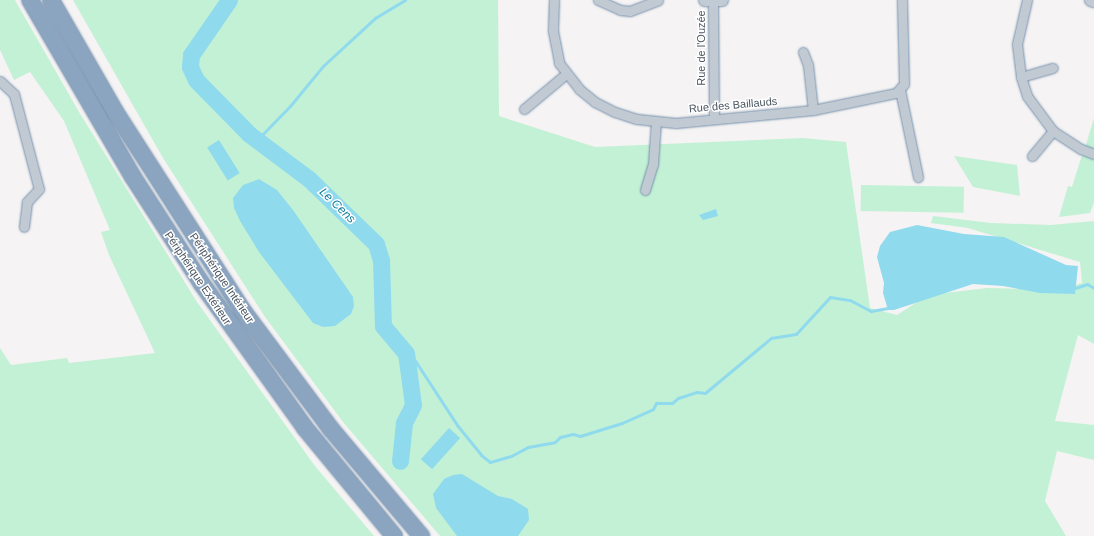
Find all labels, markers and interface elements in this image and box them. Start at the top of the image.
street label: Rue de l'Ouzée [694,10,708,86]
street label: Rue des Baillauds [688,95,778,115]
water label: Le Cens [316,185,358,227]
street label: Périphérique Extérieur [162,229,234,327]
street label: Périphérique Intérieur [187,230,257,326]

